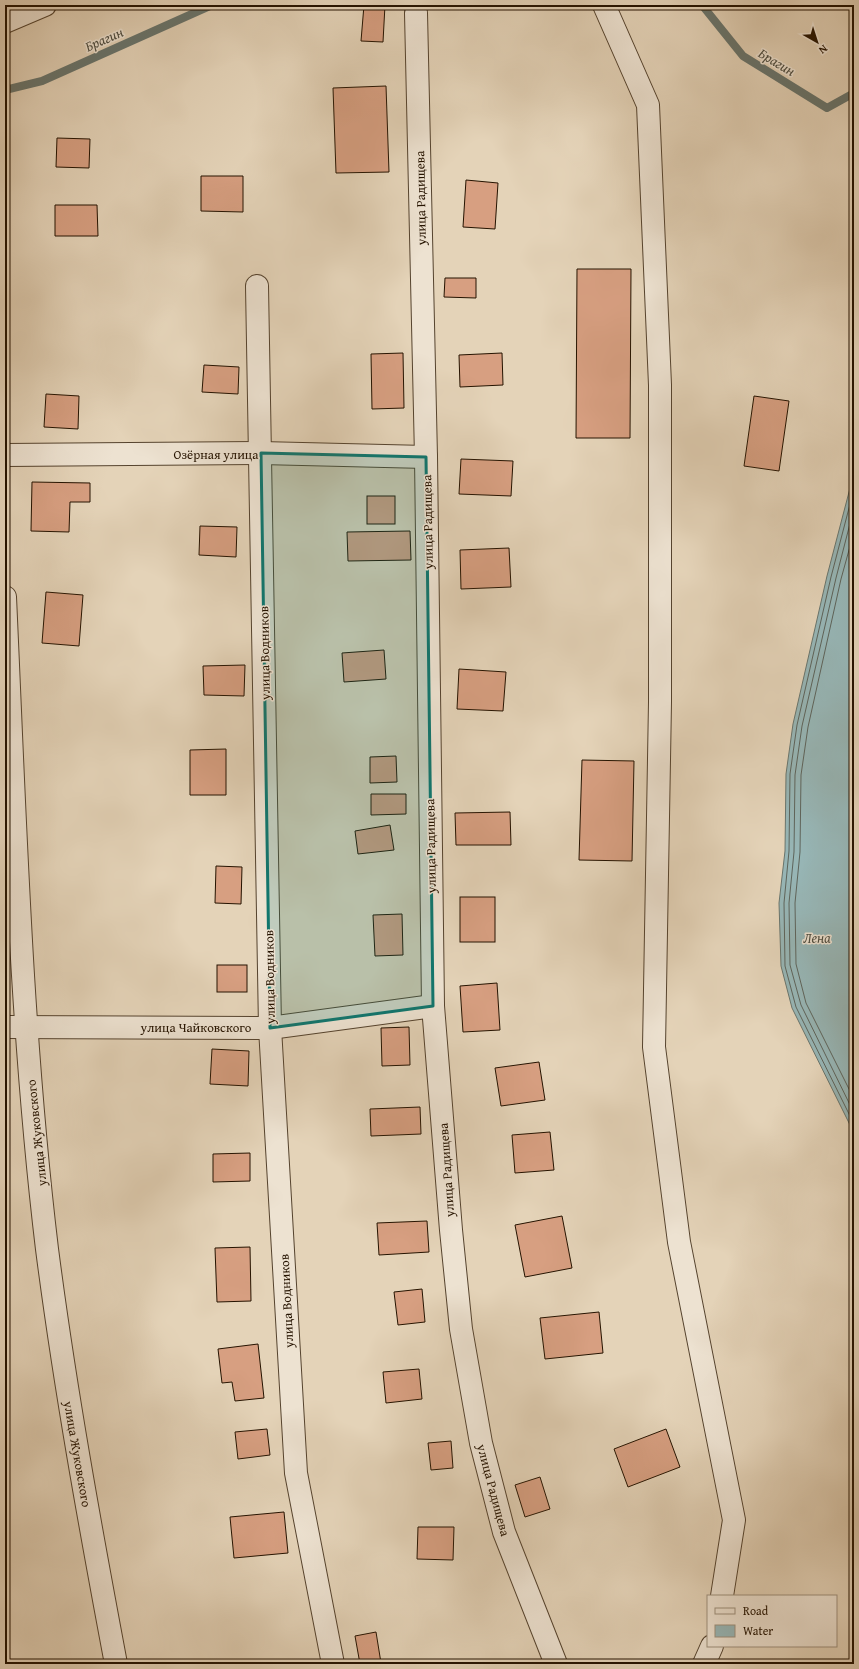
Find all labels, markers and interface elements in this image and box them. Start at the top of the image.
water label: Брагин [82,22,126,56]
north arrow [797,22,837,62]
text: N [815,41,831,59]
water label: Брагин [755,43,799,81]
street label: улица Радищева [410,150,431,246]
street label: Озёрная улица [174,445,259,464]
street label: улица Радищева [417,474,438,570]
street label: улица Водников [254,606,275,701]
street label: улица Радищева [420,798,441,894]
water label: Лена [803,928,831,948]
street label: улица Водников [259,930,280,1025]
street label: улица Чайковского [140,1018,252,1037]
street label: улица Жуковского [21,1078,52,1188]
street label: улица Радищева [434,1121,459,1219]
street label: улица Водников [275,1254,299,1349]
street label: улица Жуковского [59,1399,96,1509]
street label: улица Радищева [472,1441,515,1539]
legend [707,1595,837,1647]
text: Road [743,1602,769,1619]
text: Water [743,1622,773,1639]

